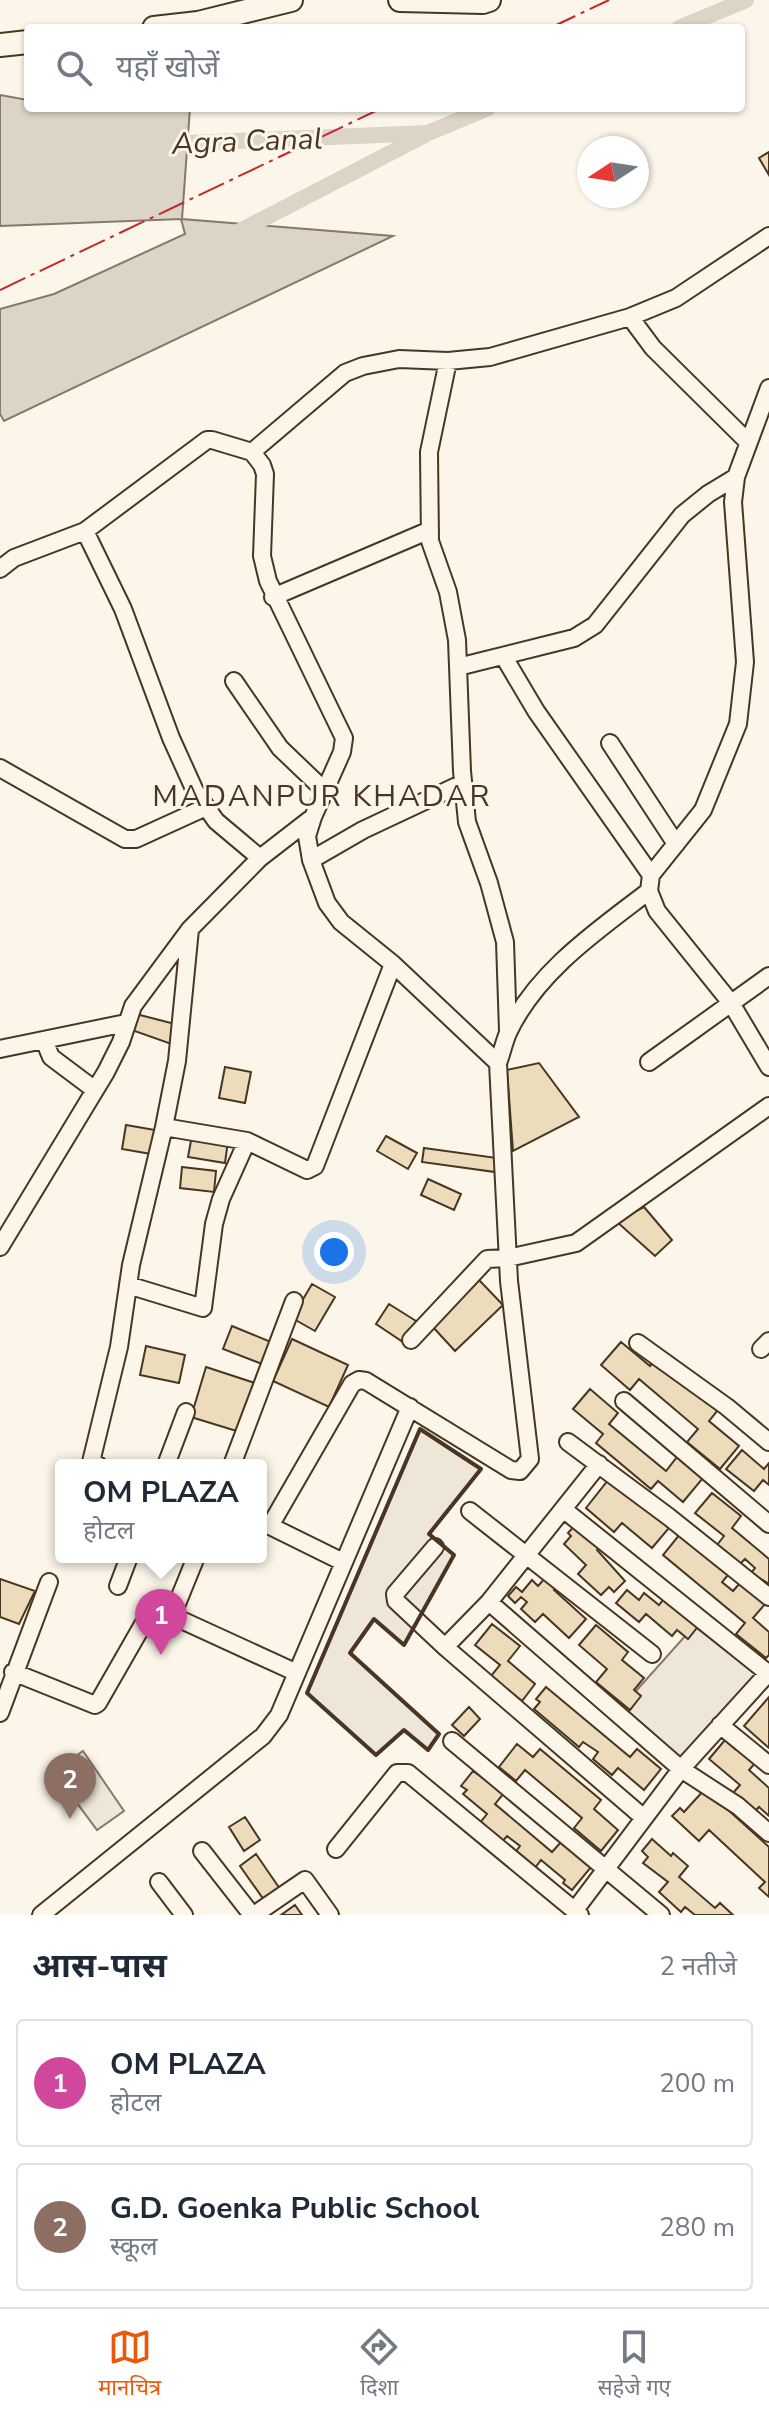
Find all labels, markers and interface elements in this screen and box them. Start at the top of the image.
search box [24,24,745,112]
icon: search [52,46,96,90]
text: यहाँ खोजें [116,47,219,88]
water label: Agra Canal [170,118,323,165]
north arrow [577,136,649,208]
district label: MADANPUR KHADAR [152,776,492,817]
your location [314,1232,354,1272]
popup [55,1459,267,1563]
text: OM PLAZA [83,1472,239,1513]
text: होटल [83,1513,134,1548]
pin: 1 [135,1589,187,1655]
pin: 2 [44,1753,96,1819]
text: आस-पास [32,1943,167,1989]
text: 2 नतीजे [659,1949,737,1984]
text: OM PLAZA [110,2044,266,2085]
text: 1 [52,2066,68,2101]
text: 200 m [659,2066,735,2101]
text: होटल [110,2085,161,2120]
text: G.D. Goenka Public School [110,2188,479,2229]
text: 2 [52,2210,68,2245]
text: 280 m [659,2210,735,2245]
text: स्कूल [110,2229,158,2264]
tab: मानचित्र [98,2325,161,2404]
tab: दिशा [357,2325,401,2404]
tab: सहेजे गए [598,2325,671,2404]

